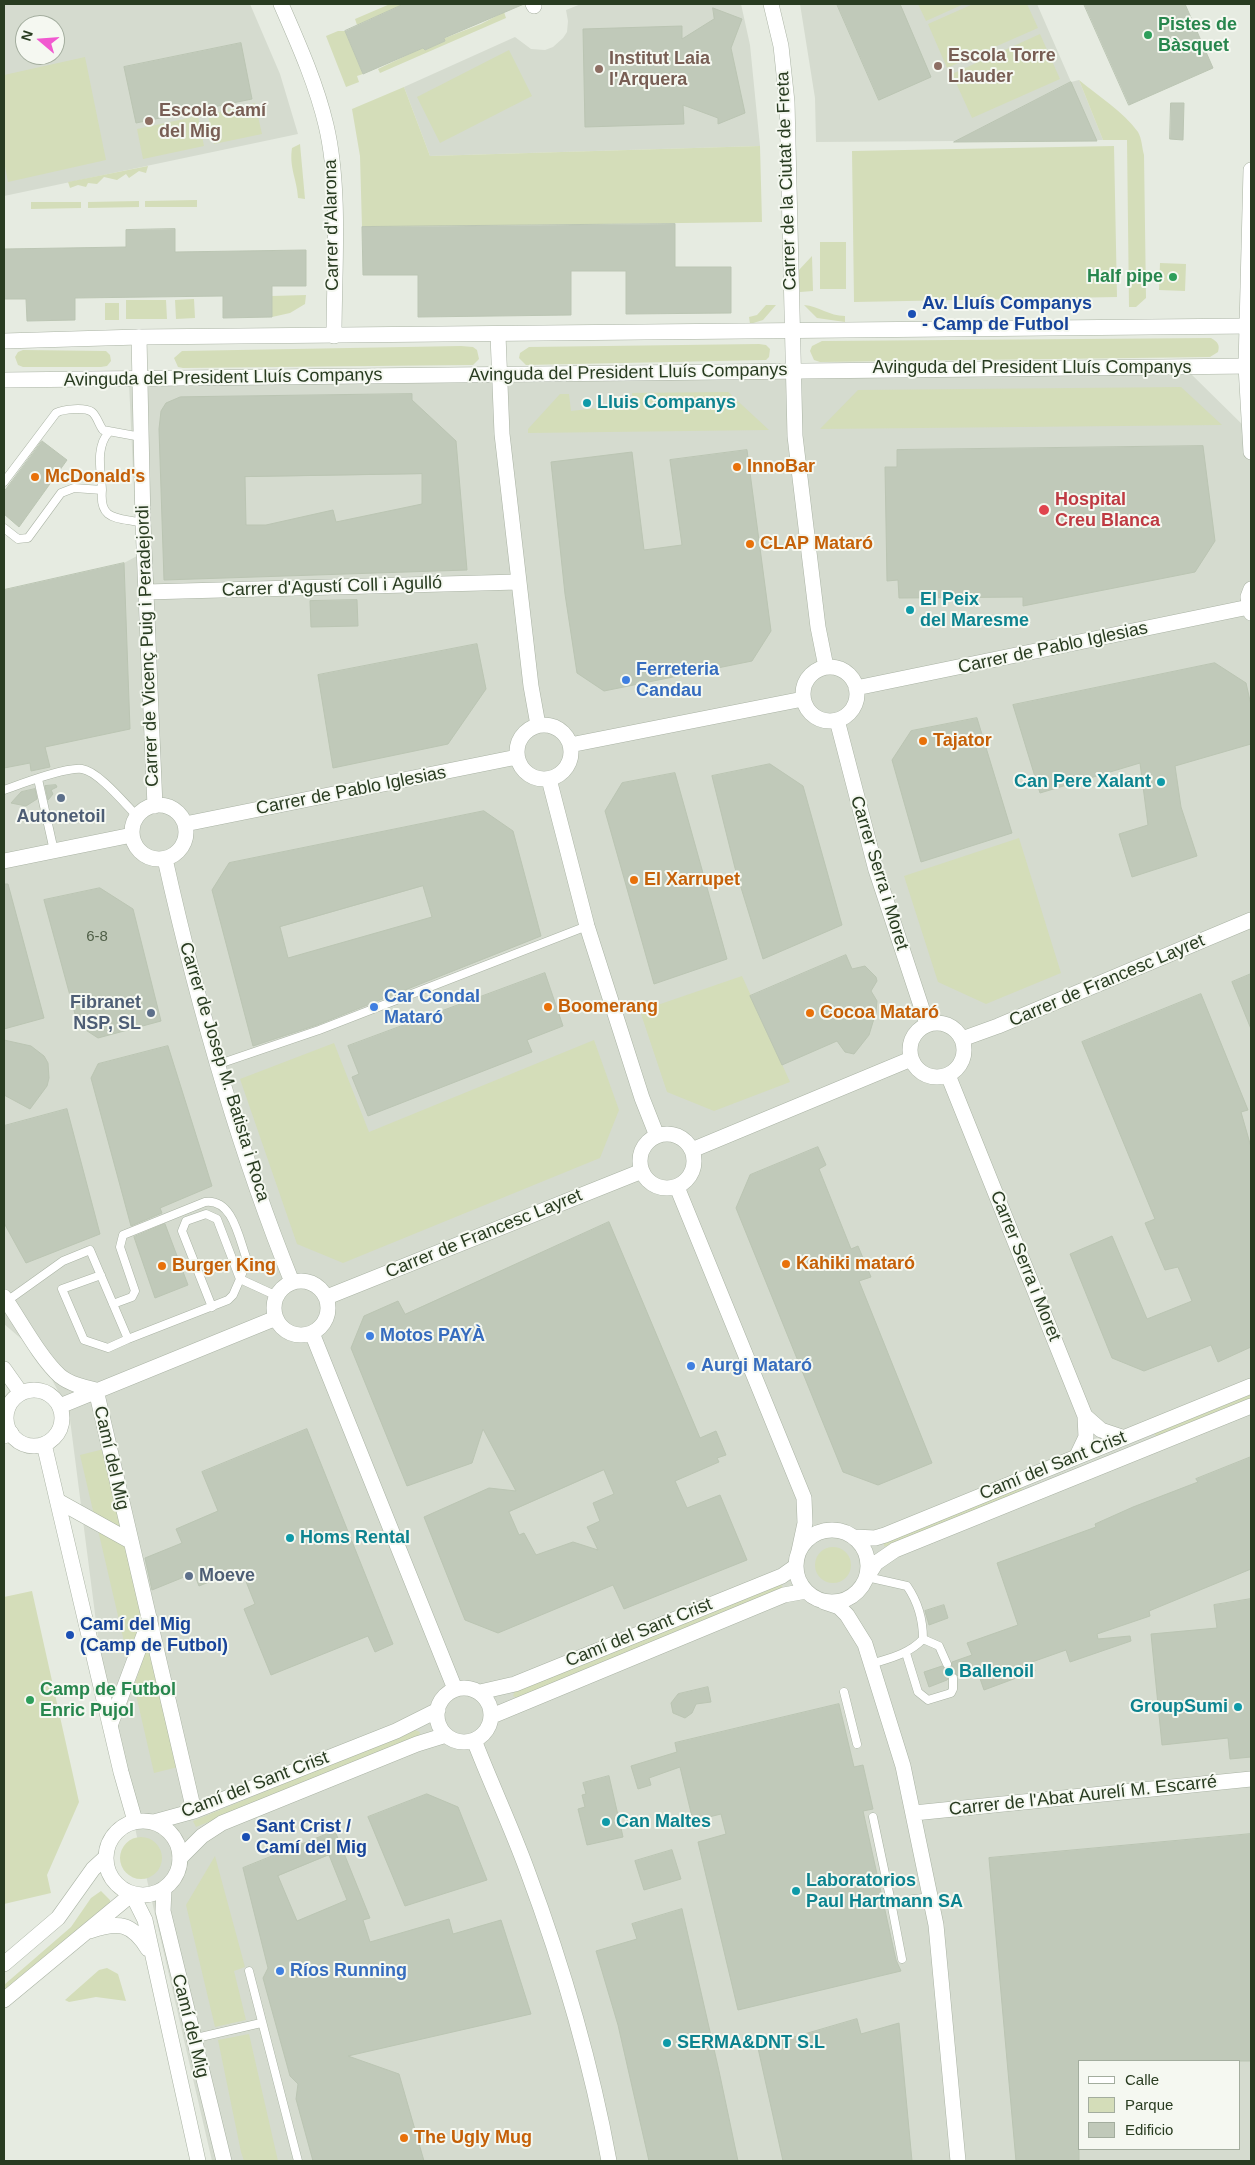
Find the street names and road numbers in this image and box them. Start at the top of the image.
street label: Carrer de la Ciutat de Freta [772,71,802,291]
street label: Carrer d'Alarona [320,159,344,291]
street label: Avinguda del President Lluís Companys [873,357,1191,379]
street label: Avinguda del President Lluís Companys [468,359,788,387]
street label: Avinguda del President Lluís Companys [63,364,383,392]
street label: Carrer de Vicenç Puig i Peradejordi [132,505,164,787]
street label: Carrer d'Agustí Coll i Agulló [221,572,443,602]
street label: Carrer de Pablo Iglesias [956,617,1150,679]
street label: Carrer de Pablo Iglesias [254,762,448,820]
street label: Carrer Serra i Moret [845,793,913,953]
street label: Carrer de Francesc Layret [1006,930,1208,1032]
street label: Carrer de Josep M. Batista i Roca [174,940,274,1204]
street label: Carrer de Francesc Layret [383,1185,585,1283]
street label: Carrer Serra i Moret [985,1188,1065,1344]
street label: Camí del Mig [89,1404,133,1512]
street label: Camí del Sant Crist [977,1427,1129,1505]
street label: Camí del Sant Crist [563,1594,715,1672]
street label: Camí del Sant Crist [178,1747,332,1823]
street label: Carrer de l'Abat Aurelí M. Escarré [948,1771,1218,1821]
street label: Camí del Mig [167,1972,213,2080]

